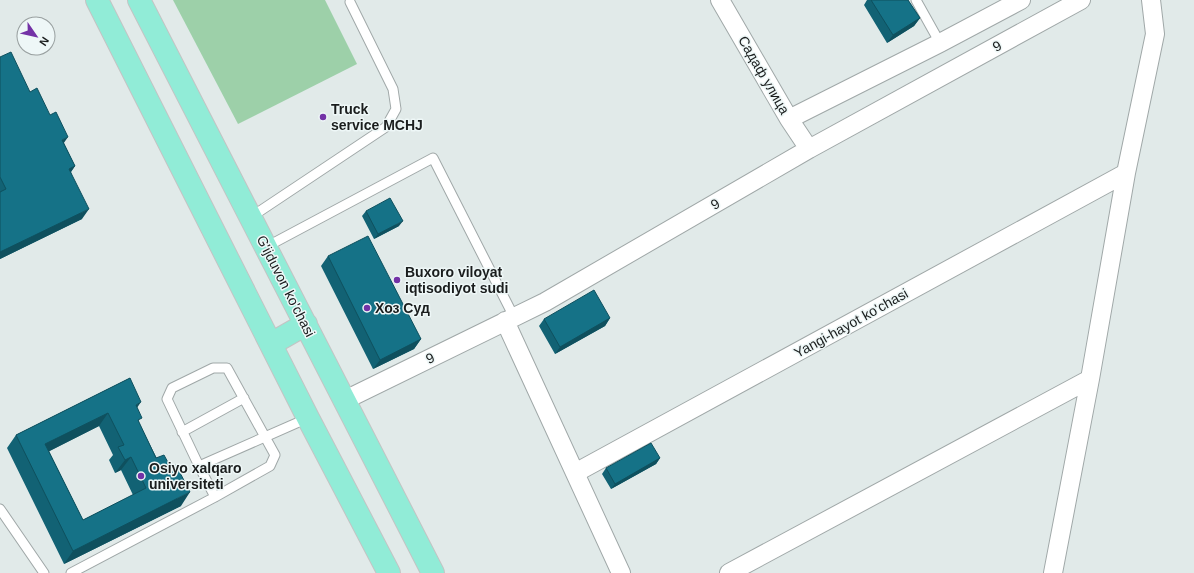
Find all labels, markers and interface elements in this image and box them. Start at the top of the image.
north arrow [16,16,56,56]
street label: Садаф улица [735,33,793,117]
text: N [37,35,51,48]
street label: 9 [990,37,1004,55]
place label: Truck service MCHJ [331,101,423,133]
marker: Truck service MCHJ [318,112,328,122]
street label: 9 [708,195,723,213]
street label: G'ijduvon ko'chasi [253,232,319,340]
place label: Buxoro viloyat iqtisodiyot sudi [405,264,508,296]
marker: Buxoro viloyat iqtisodiyot sudi [392,275,402,285]
street label: Yangi-hayot ko'chasi [791,285,911,361]
place label: Хоз Суд [375,300,430,316]
marker: Хоз Суд [362,303,372,313]
street label: 9 [423,349,437,367]
place label: Osiyo xalqaro universiteti [149,460,242,492]
marker: Osiyo xalqaro universiteti [136,471,146,481]

